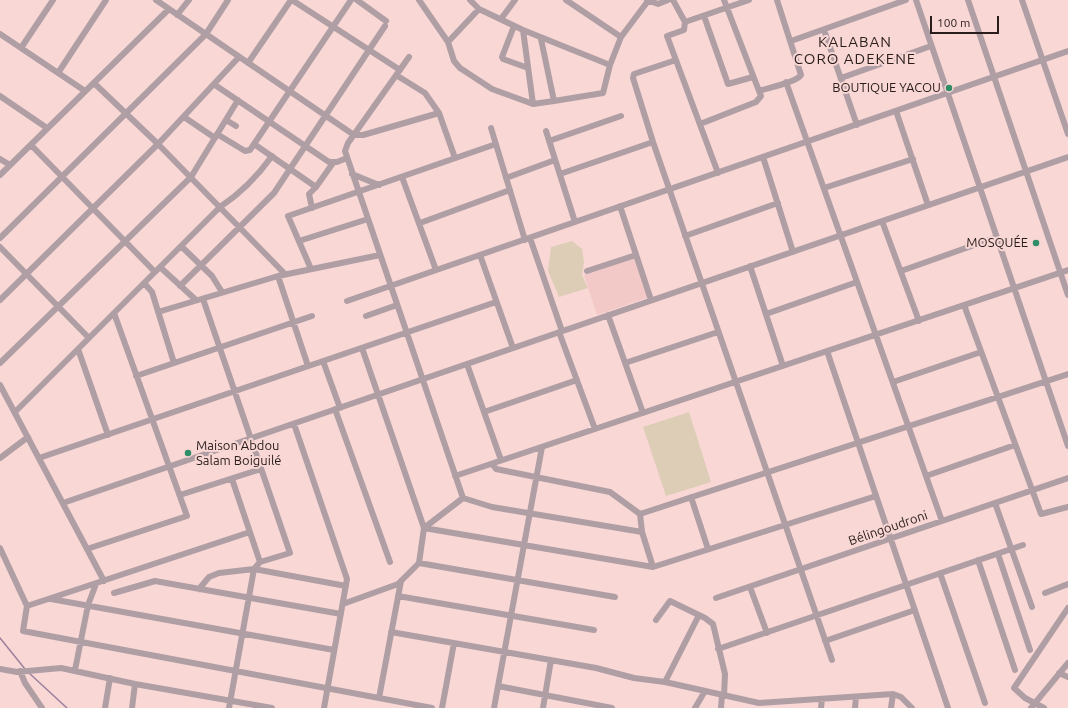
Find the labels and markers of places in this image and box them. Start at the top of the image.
place label: BOUTIQUE YACOU [832,80,941,96]
marker: BOUTIQUE YACOU [944,83,954,93]
place label: MOSQUÉE [966,235,1028,251]
marker: MOSQUÉE [1031,238,1041,248]
place label: Maison Abdou Salam Boiguilé [196,438,281,469]
marker: Maison Abdou Salam Boiguilé [183,448,193,458]

